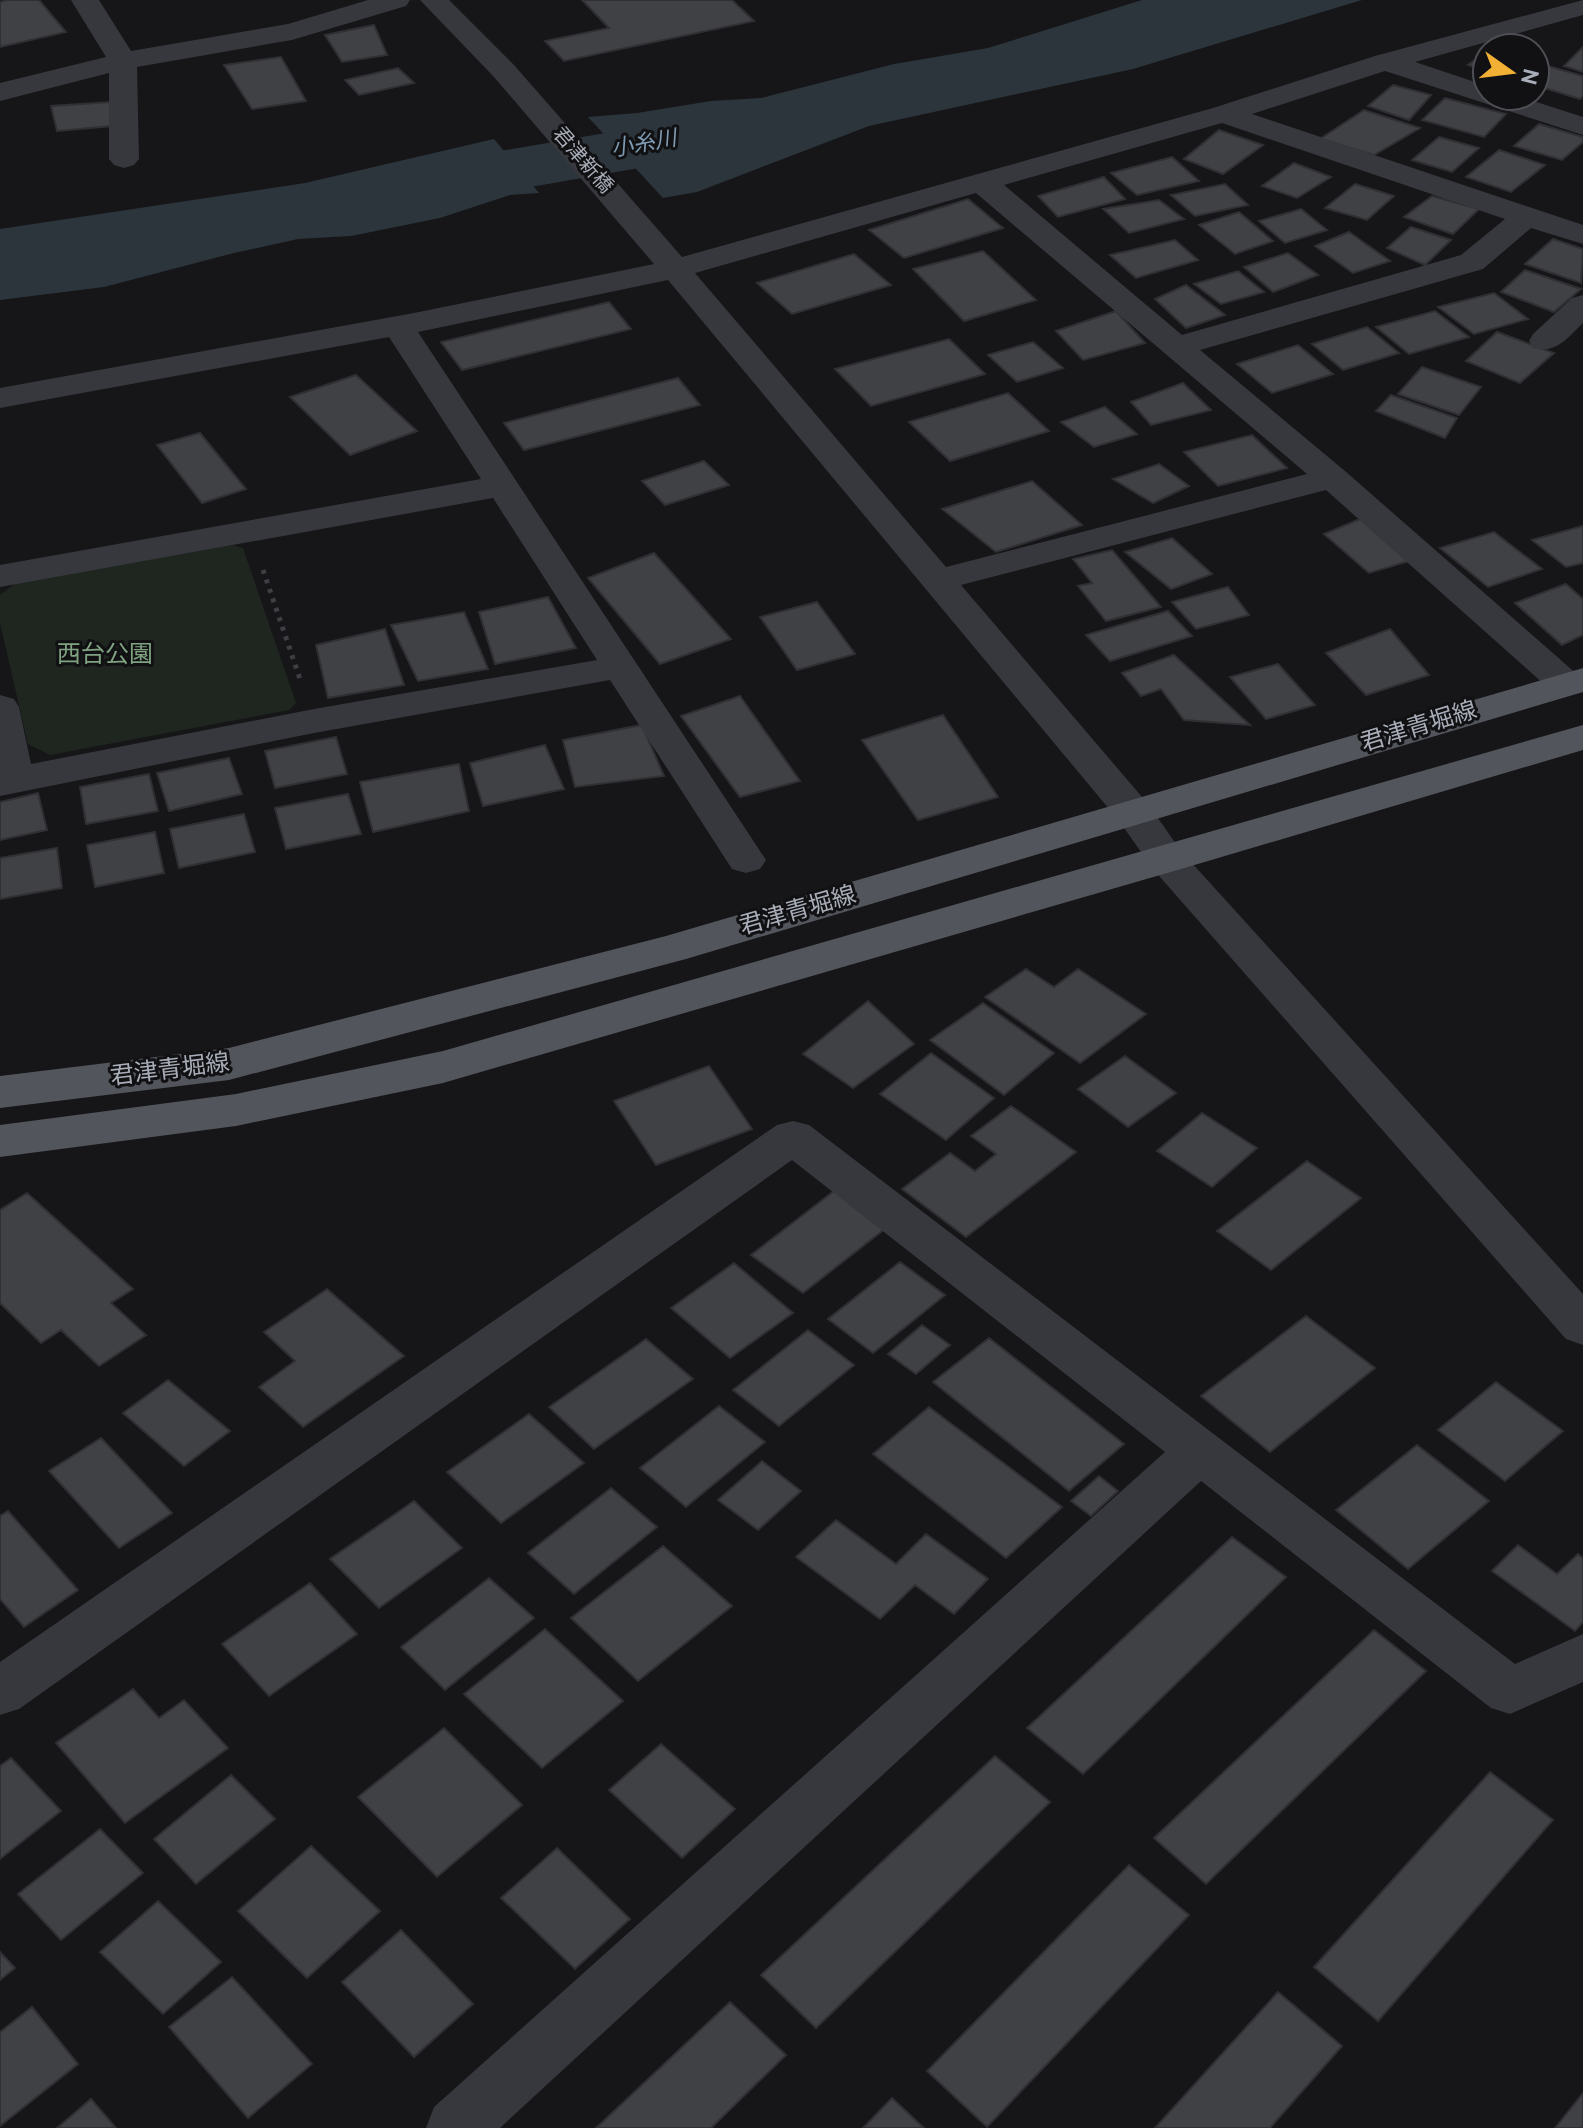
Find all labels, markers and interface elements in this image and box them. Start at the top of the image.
north arrow [1471,32,1551,112]
text: N [1513,65,1543,87]
street label: 君津新橋 [546,122,618,200]
water label: 小糸川 [609,126,681,164]
park label: 西台公園 [57,641,153,671]
street label: 君津青堀線 [1357,696,1481,760]
street label: 君津青堀線 [736,881,860,943]
street label: 君津青堀線 [109,1049,231,1093]

